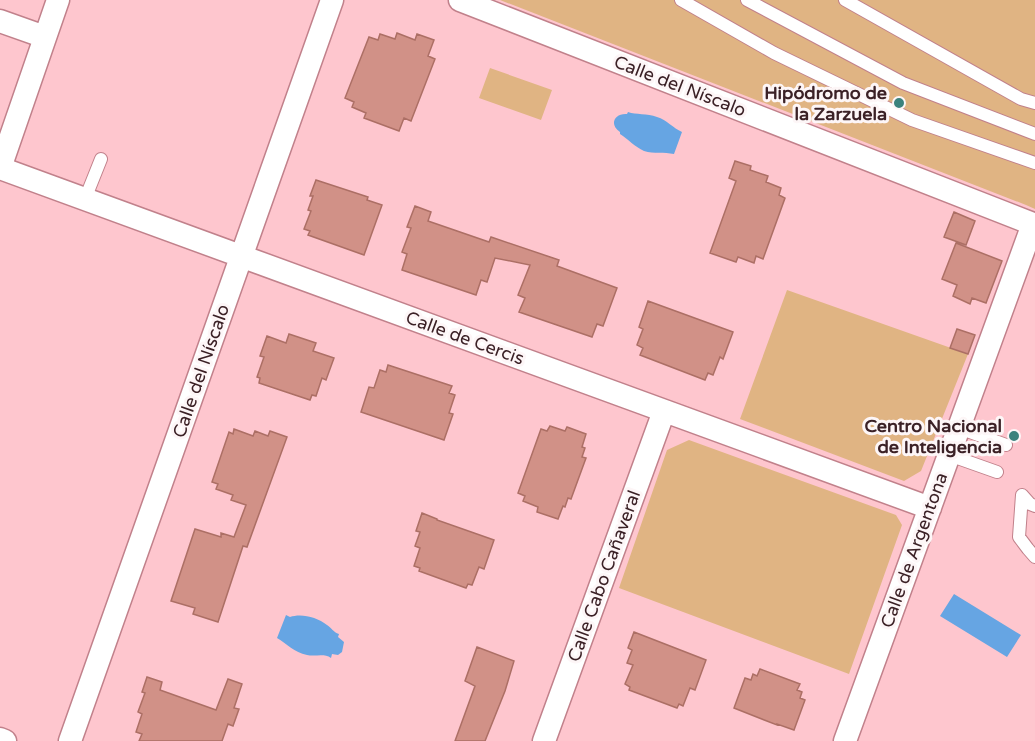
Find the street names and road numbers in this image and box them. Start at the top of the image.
street label: Calle del Níscalo [611,51,749,121]
street label: Calle del Níscalo [168,301,234,441]
street label: Calle de Cercis [403,306,527,370]
street label: Calle de Argentona [876,469,952,631]
street label: Calle Cabo Cañaveral [563,487,645,665]

